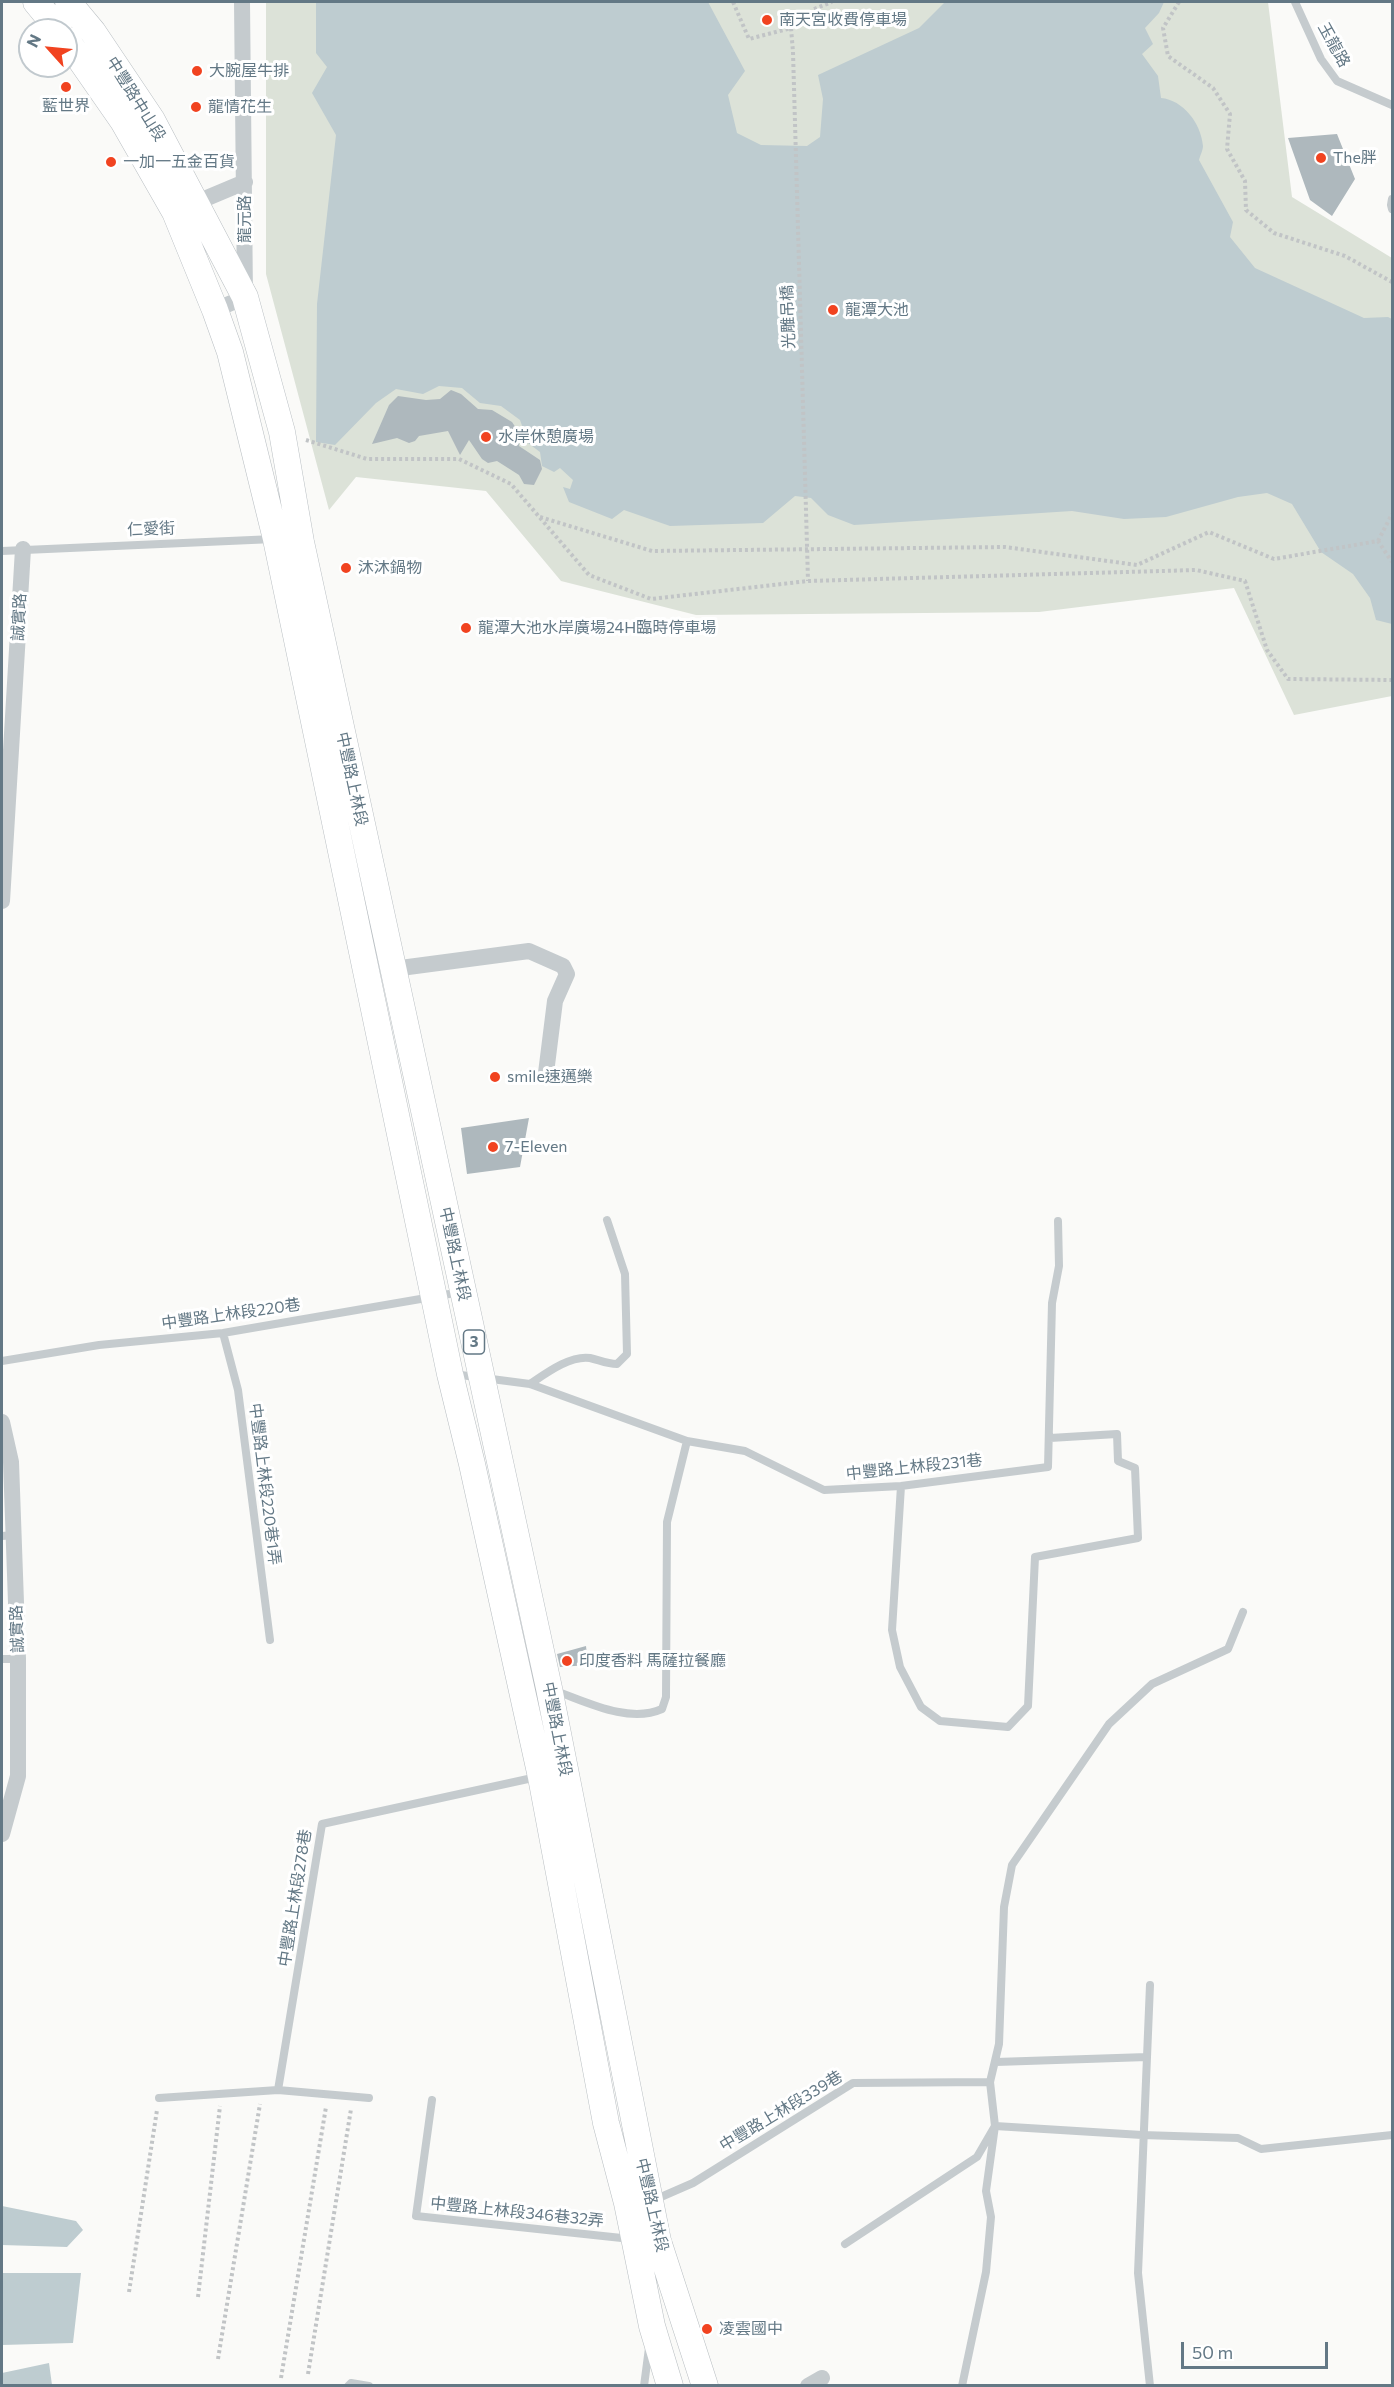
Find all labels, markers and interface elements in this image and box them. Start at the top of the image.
place label: 南天宮收費停車場 [779,10,907,30]
marker: 南天宮收費停車場 [760,13,774,27]
north arrow [18,18,78,78]
street label: 玉龍路 [1314,19,1354,71]
text: N [22,31,44,50]
street label: 中豐路中山段 [102,53,170,145]
place label: 大腕屋牛排 [209,61,289,81]
marker: 大腕屋牛排 [190,64,204,78]
marker: 藍世界 [59,80,73,94]
place label: 藍世界 [42,96,90,116]
place label: 龍情花生 [208,97,272,117]
marker: 龍情花生 [189,100,203,114]
place label: The胖 [1333,148,1377,168]
marker: The胖 [1314,151,1328,165]
place label: 一加一五金百貨 [123,152,235,172]
marker: 一加一五金百貨 [104,155,118,169]
street label: 龍元路 [235,195,255,243]
street label: 光雕吊橋 [777,285,799,349]
place label: 龍潭大池 [845,300,909,320]
marker: 龍潭大池 [826,303,840,317]
place label: 水岸休憩廣場 [498,427,594,447]
marker: 水岸休憩廣場 [479,430,493,444]
street label: 仁愛街 [127,519,175,539]
place label: 沐沐鍋物 [358,558,422,578]
marker: 沐沐鍋物 [339,561,353,575]
street label: 誠實路 [8,593,30,641]
place label: 龍潭大池水岸廣場24H臨時停車場 [478,618,716,638]
marker: 龍潭大池水岸廣場24H臨時停車場 [459,621,473,635]
street label: 中豐路上林段 [333,730,371,828]
place label: smile速邁樂 [507,1067,593,1087]
marker: smile速邁樂 [488,1070,502,1084]
place label: 7-Eleven [505,1137,568,1157]
marker: 7-Eleven [486,1140,500,1154]
street label: 中豐路上林段 [436,1205,474,1303]
street label: 中豐路上林段220巷 [160,1295,302,1333]
road number: 3 [464,1330,484,1354]
street label: 中豐路上林段220巷1弄 [246,1402,284,1566]
street label: 中豐路上林段231巷 [845,1450,983,1484]
street label: 誠實路 [7,1605,27,1653]
place label: 印度香料 馬薩拉餐廳 [579,1651,726,1671]
marker: 印度香料 馬薩拉餐廳 [560,1654,574,1668]
street label: 中豐路上林段 [538,1680,576,1778]
street label: 中豐路上林段278巷 [275,1828,315,1968]
street label: 中豐路上林段339巷 [716,2067,846,2155]
street label: 中豐路上林段 [632,2156,672,2254]
street label: 中豐路上林段346巷32弄 [429,2193,605,2231]
place label: 凌雲國中 [719,2319,783,2339]
marker: 凌雲國中 [700,2322,714,2336]
scale bar [1184,2330,1331,2368]
text: 50 m [1192,2341,1233,2363]

